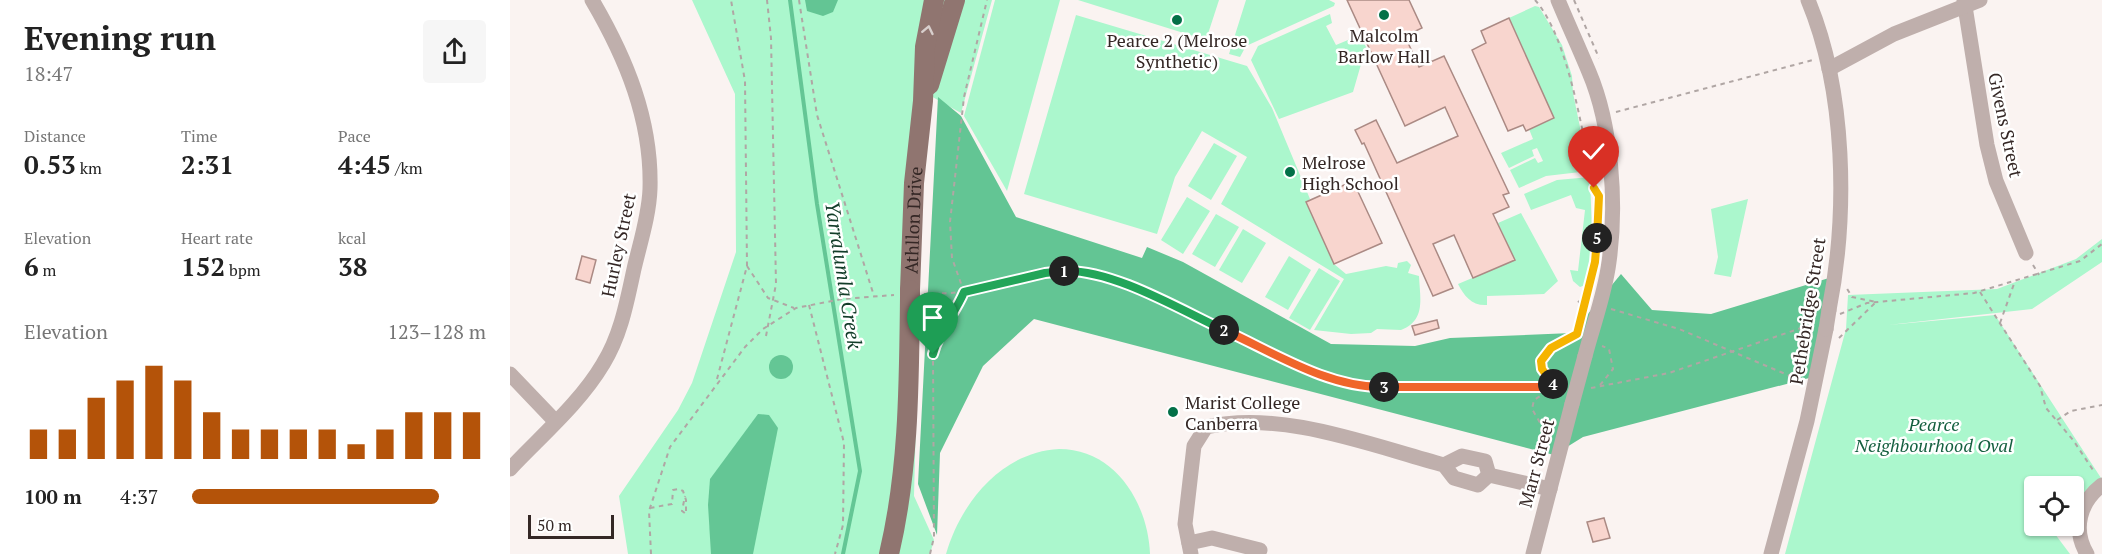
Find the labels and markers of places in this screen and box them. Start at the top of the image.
marker: Malcolm Barlow Hall [1377,8,1391,22]
marker: Pearce 2 (Melrose Synthetic) [1170,13,1184,27]
place label: Malcolm Barlow Hall [1338,23,1430,68]
place label: Pearce 2 (Melrose Synthetic) [1107,28,1247,73]
pin [1568,126,1619,188]
place label: Melrose High School [1302,150,1399,195]
marker: Melrose High School [1283,165,1297,179]
pin: 5 [1582,223,1612,253]
pin: 1 [1049,256,1079,286]
pin [907,292,958,354]
pin: 2 [1209,315,1239,345]
pin: 4 [1538,369,1568,399]
pin: 3 [1369,372,1399,402]
place label: Marist College Canberra [1185,390,1300,435]
marker: Marist College Canberra [1166,405,1180,419]

